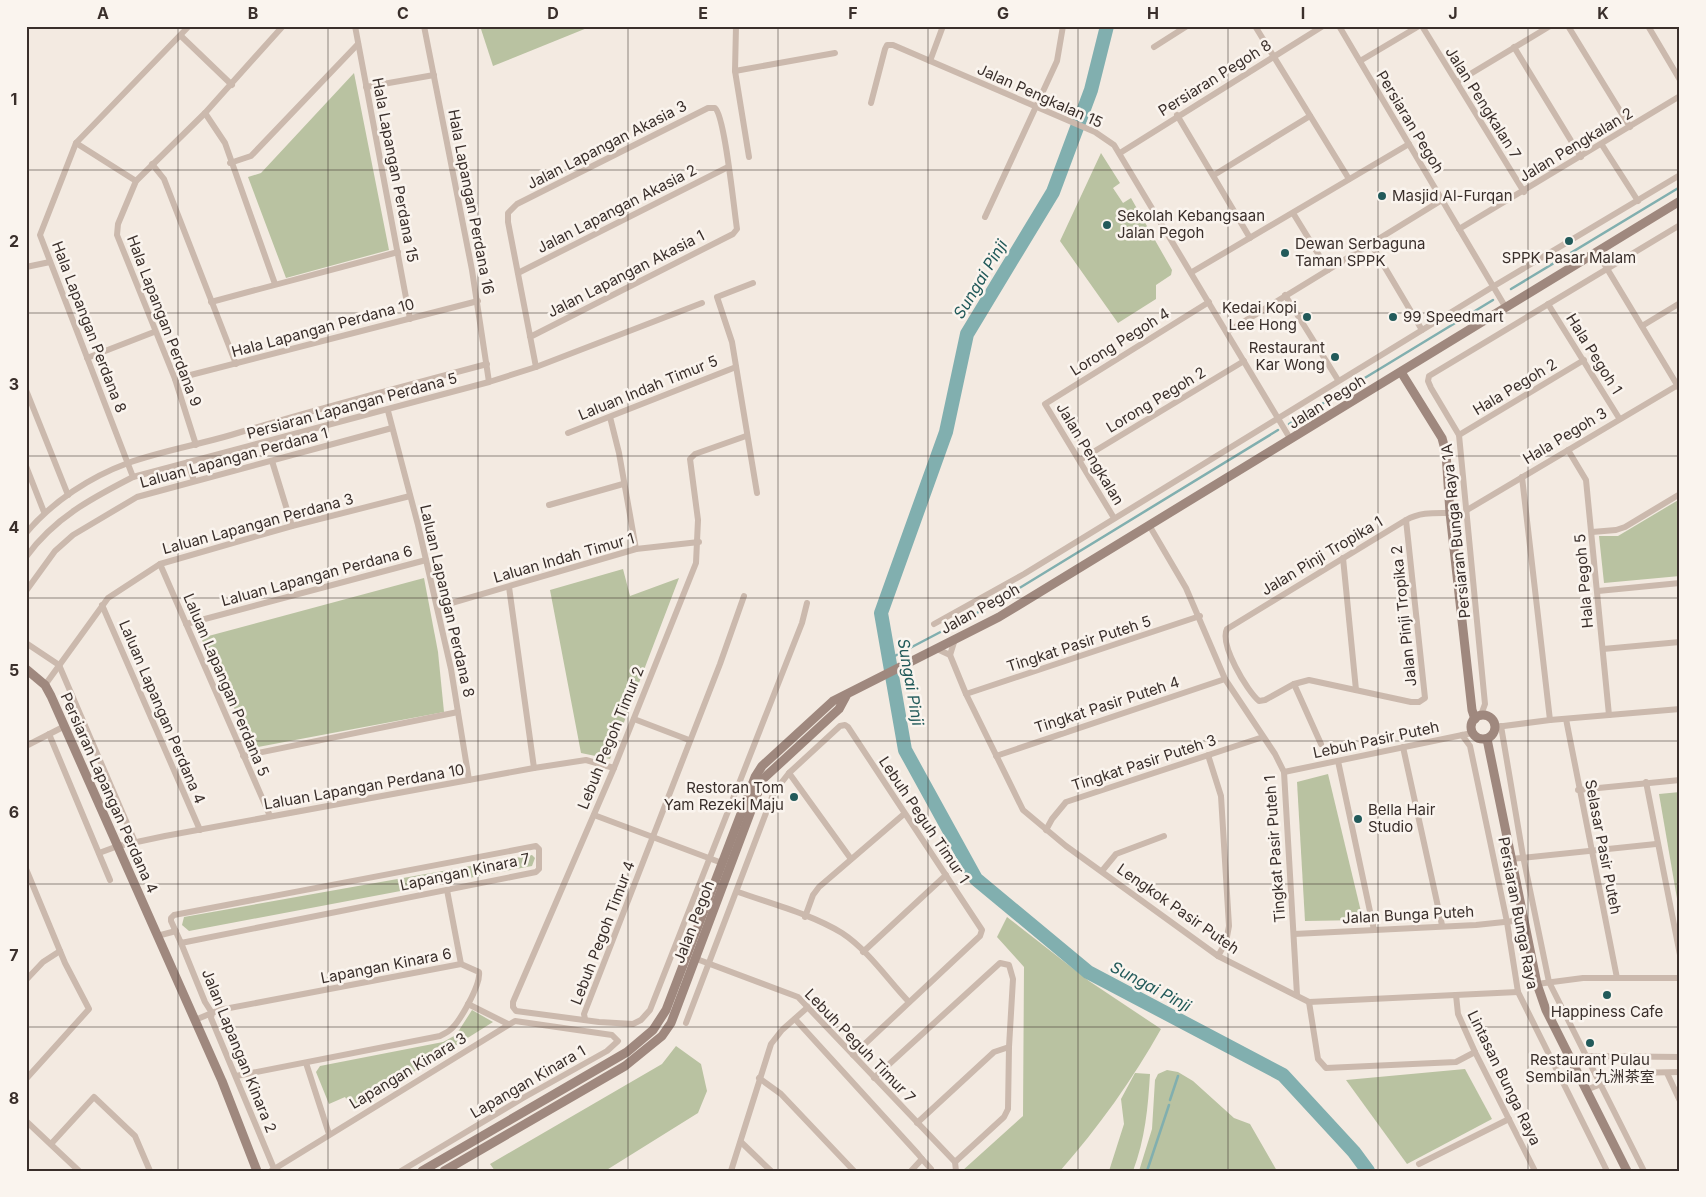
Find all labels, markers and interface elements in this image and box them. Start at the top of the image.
text: A [97,3,109,23]
text: B [248,3,258,23]
text: C [397,3,409,23]
text: D [547,3,559,23]
text: E [698,3,708,23]
text: F [848,3,858,23]
text: G [997,3,1009,23]
text: H [1147,3,1159,23]
text: I [1301,3,1305,23]
text: J [1448,3,1458,23]
text: K [1597,3,1609,23]
street label: Persiaran Pegoh 8 [1155,35,1275,120]
street label: Jalan Pengkalan 7 [1441,43,1526,162]
street label: Jalan Pengkalan 15 [974,59,1106,132]
street label: Persiaran Pegoh [1372,67,1449,176]
street label: Hala Lapangan Perdana 15 [368,76,423,264]
text: 1 [11,89,17,109]
street label: Jalan Lapangan Akasia 3 [524,96,690,193]
street label: Jalan Pengkalan 2 [1515,103,1636,186]
street label: Hala Lapangan Perdana 16 [444,108,499,296]
street label: Jalan Lapangan Akasia 2 [534,160,700,257]
place label: Masjid Al-Furqan [1392,186,1513,205]
marker: Masjid Al-Furqan [1376,190,1388,202]
place label: Sekolah Kebangsaan Jalan Pegoh [1117,206,1265,242]
marker: Sekolah Kebangsaan Jalan Pegoh [1101,219,1113,231]
street label: Jalan Lapangan Akasia 1 [544,226,707,321]
text: 2 [9,231,19,251]
street label: Hala Lapangan Perdana 9 [123,232,206,409]
place label: Dewan Serbaguna Taman SPPK [1295,234,1425,270]
water label: Sungai Pinji [949,235,1012,322]
marker: SPPK Pasar Malam [1563,235,1575,247]
street label: Hala Lapangan Perdana 8 [48,238,131,415]
marker: Dewan Serbaguna Taman SPPK [1279,247,1291,259]
place label: SPPK Pasar Malam [1502,248,1636,267]
street label: Hala Lapangan Perdana 10 [229,294,416,361]
place label: Kedai Kopi Lee Hong [1222,298,1297,334]
street label: Lorong Pegoh 4 [1067,303,1173,380]
place label: 99 Speedmart [1403,307,1504,326]
street label: Hala Pegoh 1 [1562,310,1627,398]
marker: Kedai Kopi Lee Hong [1301,311,1313,323]
marker: 99 Speedmart [1387,311,1399,323]
place label: Restaurant Kar Wong [1249,338,1325,374]
street label: Laluan Indah Timur 5 [575,351,720,424]
marker: Restaurant Kar Wong [1329,351,1341,363]
street label: Hala Pegoh 2 [1469,354,1560,419]
street label: Lorong Pegoh 2 [1102,362,1209,437]
street label: Persiaran Lapangan Perdana 5 [245,368,459,443]
street label: Jalan Pegoh [1285,370,1369,433]
text: 3 [9,374,19,394]
street label: Jalan Pengkalan [1052,399,1128,508]
street label: Hala Pegoh 3 [1519,403,1610,468]
street label: Laluan Lapangan Perdana 1 [138,423,330,492]
street label: Persiaran Bunga Raya 1A [1437,443,1474,619]
street label: Laluan Lapangan Perdana 3 [160,489,356,558]
street label: Laluan Lapangan Perdana 8 [416,503,479,699]
street label: Jalan Pinji Tropika 1 [1257,512,1386,599]
text: 4 [9,517,20,537]
street label: Laluan Indah Timur 1 [491,528,637,587]
street label: Hala Pegoh 5 [1570,533,1597,629]
street label: Laluan Lapangan Perdana 6 [219,541,415,610]
street label: Jalan Pinji Tropika 2 [1387,545,1420,688]
street label: Jalan Pegoh [937,579,1023,638]
street label: Laluan Lapangan Perdana 5 [179,590,274,779]
street label: Tingkat Pasir Puteh 5 [1004,611,1153,676]
street label: Laluan Lapangan Perdana 4 [115,617,210,806]
water label: Sungai Pinji [893,637,929,728]
text: 5 [9,660,19,680]
street label: Lebuh Pegoh Timur 2 [573,664,648,812]
street label: Tingkat Pasir Puteh 4 [1032,672,1182,737]
street label: Persiaran Lapangan Perdana 4 [57,689,162,896]
street label: Lebuh Pasir Puteh [1311,717,1441,762]
street label: Tingkat Pasir Puteh 3 [1069,730,1219,795]
street label: Lebuh Peguh Timur 1 [875,753,974,887]
street label: Laluan Lapangan Perdana 10 [262,759,466,814]
street label: Tingkat Pasir Puteh 1 [1260,775,1289,923]
place label: Restoran Tom Yam Rezeki Maju [664,778,784,814]
street label: Selasar Pasir Puteh [1581,778,1626,916]
marker: Restoran Tom Yam Rezeki Maju [788,791,800,803]
place label: Bella Hair Studio [1368,800,1436,836]
text: 6 [9,802,19,822]
marker: Bella Hair Studio [1352,813,1364,825]
street label: Persiaran Bunga Raya [1494,835,1543,991]
street label: Lapangan Kinara 7 [398,848,532,895]
street label: Lebuh Pegoh Timur 4 [566,858,639,1008]
street label: Lengkok Pasir Puteh [1114,859,1243,958]
street label: Jalan Pegoh [669,878,718,966]
street label: Jalan Bunga Puteh [1341,902,1475,927]
street label: Lapangan Kinara 6 [319,943,453,988]
text: 7 [9,945,19,965]
water label: Sungai Pinji [1107,956,1196,1016]
street label: Jalan Lapangan Kinara 2 [198,966,281,1136]
street label: Lebuh Peguh Timur 7 [801,985,920,1107]
marker: Happiness Cafe [1601,989,1613,1001]
place label: Happiness Cafe [1551,1002,1663,1021]
street label: Lintasan Bunga Raya [1464,1007,1545,1148]
street label: Lapangan Kinara 3 [346,1028,470,1113]
marker: Restaurant Pulau Sembilan 九洲茶室 [1584,1037,1596,1049]
street label: Lapangan Kinara 1 [467,1041,589,1122]
place label: Restaurant Pulau Sembilan 九洲茶室 [1525,1050,1655,1086]
text: 8 [9,1088,19,1108]

